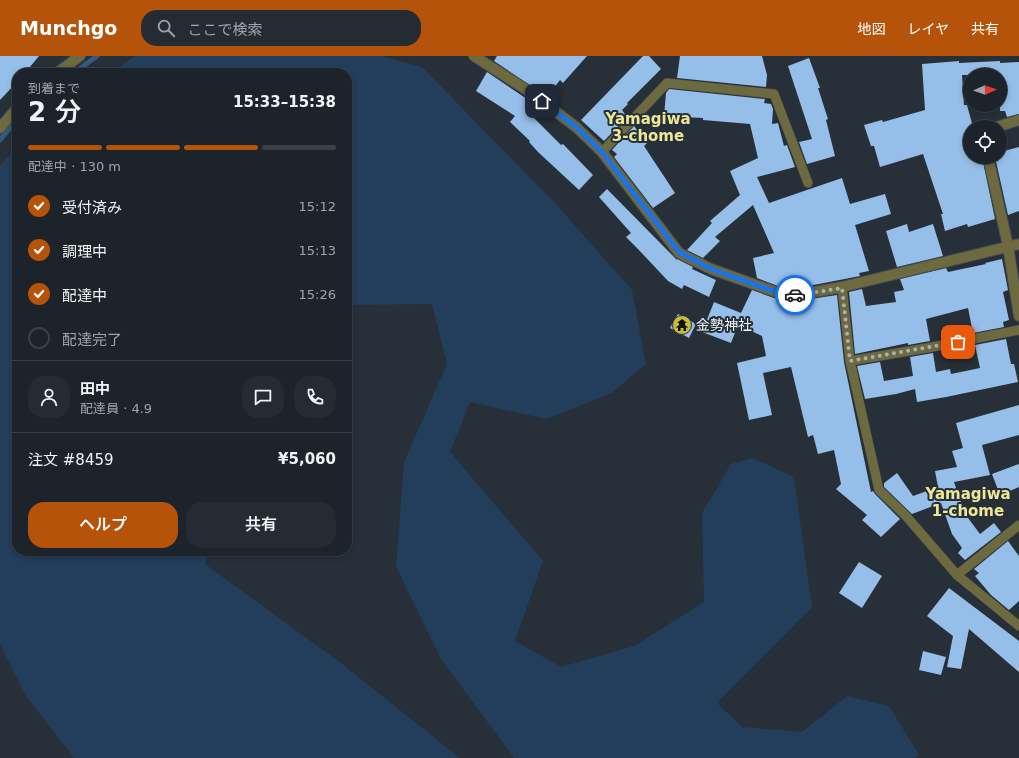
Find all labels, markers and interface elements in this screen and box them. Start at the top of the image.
search box [141,10,421,46]
text: Munchgo [20,17,117,39]
icon: search [155,17,177,39]
text: ここで検索 [187,21,262,39]
text: 地図 [857,21,885,37]
text: レイヤ [907,21,949,37]
text: 共有 [971,21,999,37]
north arrow [963,68,1007,112]
map controls [963,68,1007,164]
text: 到着まで [28,81,80,96]
pin [525,84,559,118]
icon: home [531,90,553,112]
text: 15:33–15:38 [233,93,336,111]
text: 2 分 [28,97,81,127]
district label: Yamagiwa 3-chome [604,110,691,145]
button: locate [963,120,1007,164]
text: 配達中 · 130 m [28,159,121,174]
icon: check [28,195,50,217]
text: 受付済み [62,199,122,217]
text: 15:12 [299,199,336,214]
icon: check [28,239,50,261]
text: 調理中 [62,243,107,261]
text: 15:13 [299,243,336,258]
courier [775,275,815,315]
icon: check [28,283,50,305]
icon: car [784,284,806,306]
text: 配達中 [62,287,107,305]
text: 15:26 [299,287,336,302]
temple icon: 金勢神社 [671,314,693,336]
place label: 金勢神社 [696,317,752,333]
pin [941,325,975,359]
text: 配達完了 [62,331,122,349]
icon: bag [947,331,969,353]
button: person [28,376,70,418]
button: chat [242,376,284,418]
button: phone [294,376,336,418]
text: 田中 [80,380,110,398]
text: 配達員 · 4.9 [80,401,152,416]
text: ¥5,060 [278,450,336,468]
text: 注文 #8459 [28,451,114,469]
district label: Yamagiwa 1-chome [924,485,1011,520]
button: ヘルプ [28,502,178,548]
button: 共有 [186,502,336,548]

